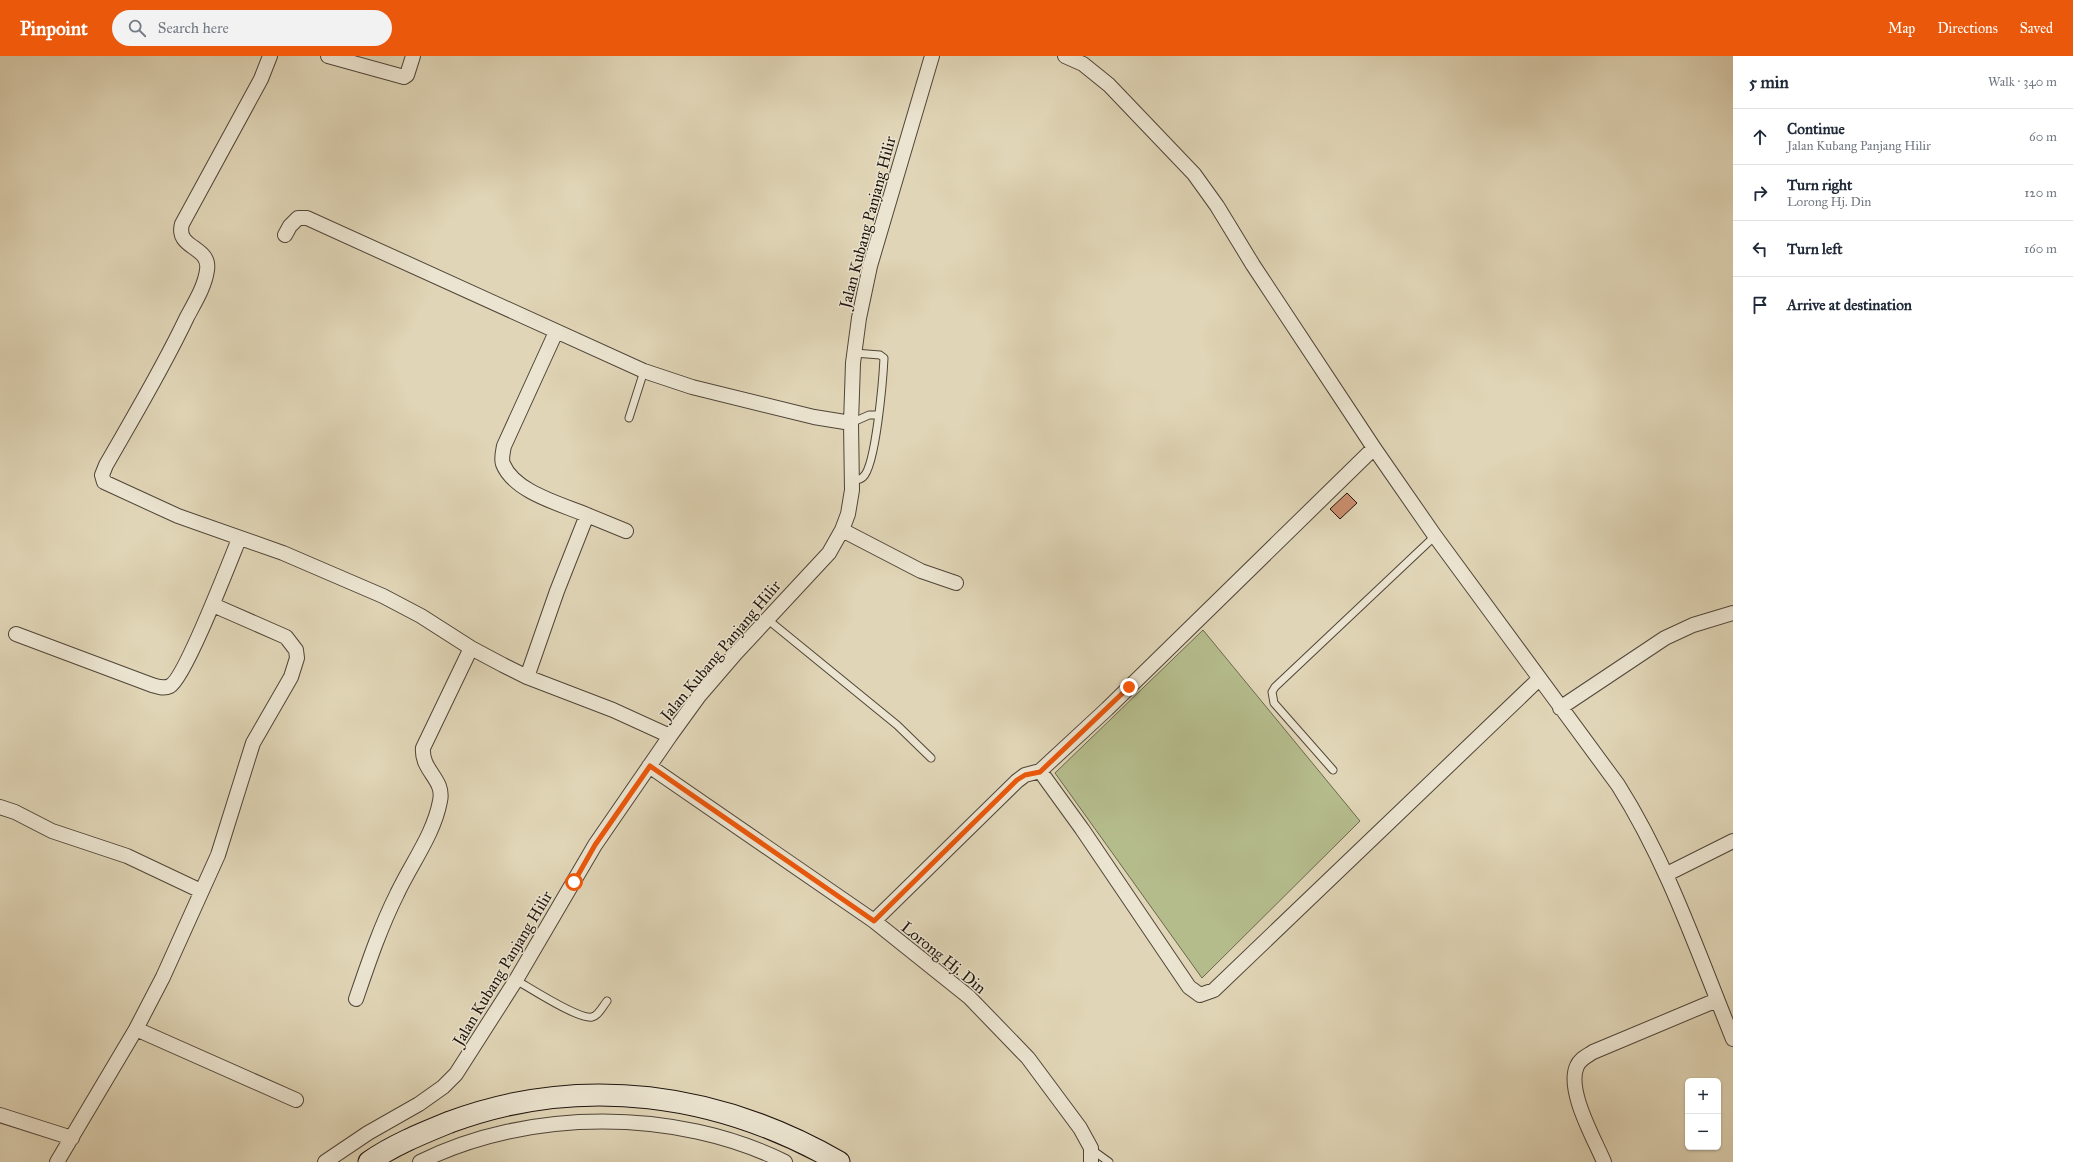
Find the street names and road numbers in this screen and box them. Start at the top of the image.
street label: Jalan Kubang Panjang Hilir [835,134,901,312]
street label: Jalan Kubang Panjang Hilir [655,576,785,726]
street label: Jalan Kubang Panjang Hilir [448,887,557,1051]
street label: Lorong Hj. Din [897,917,990,998]

